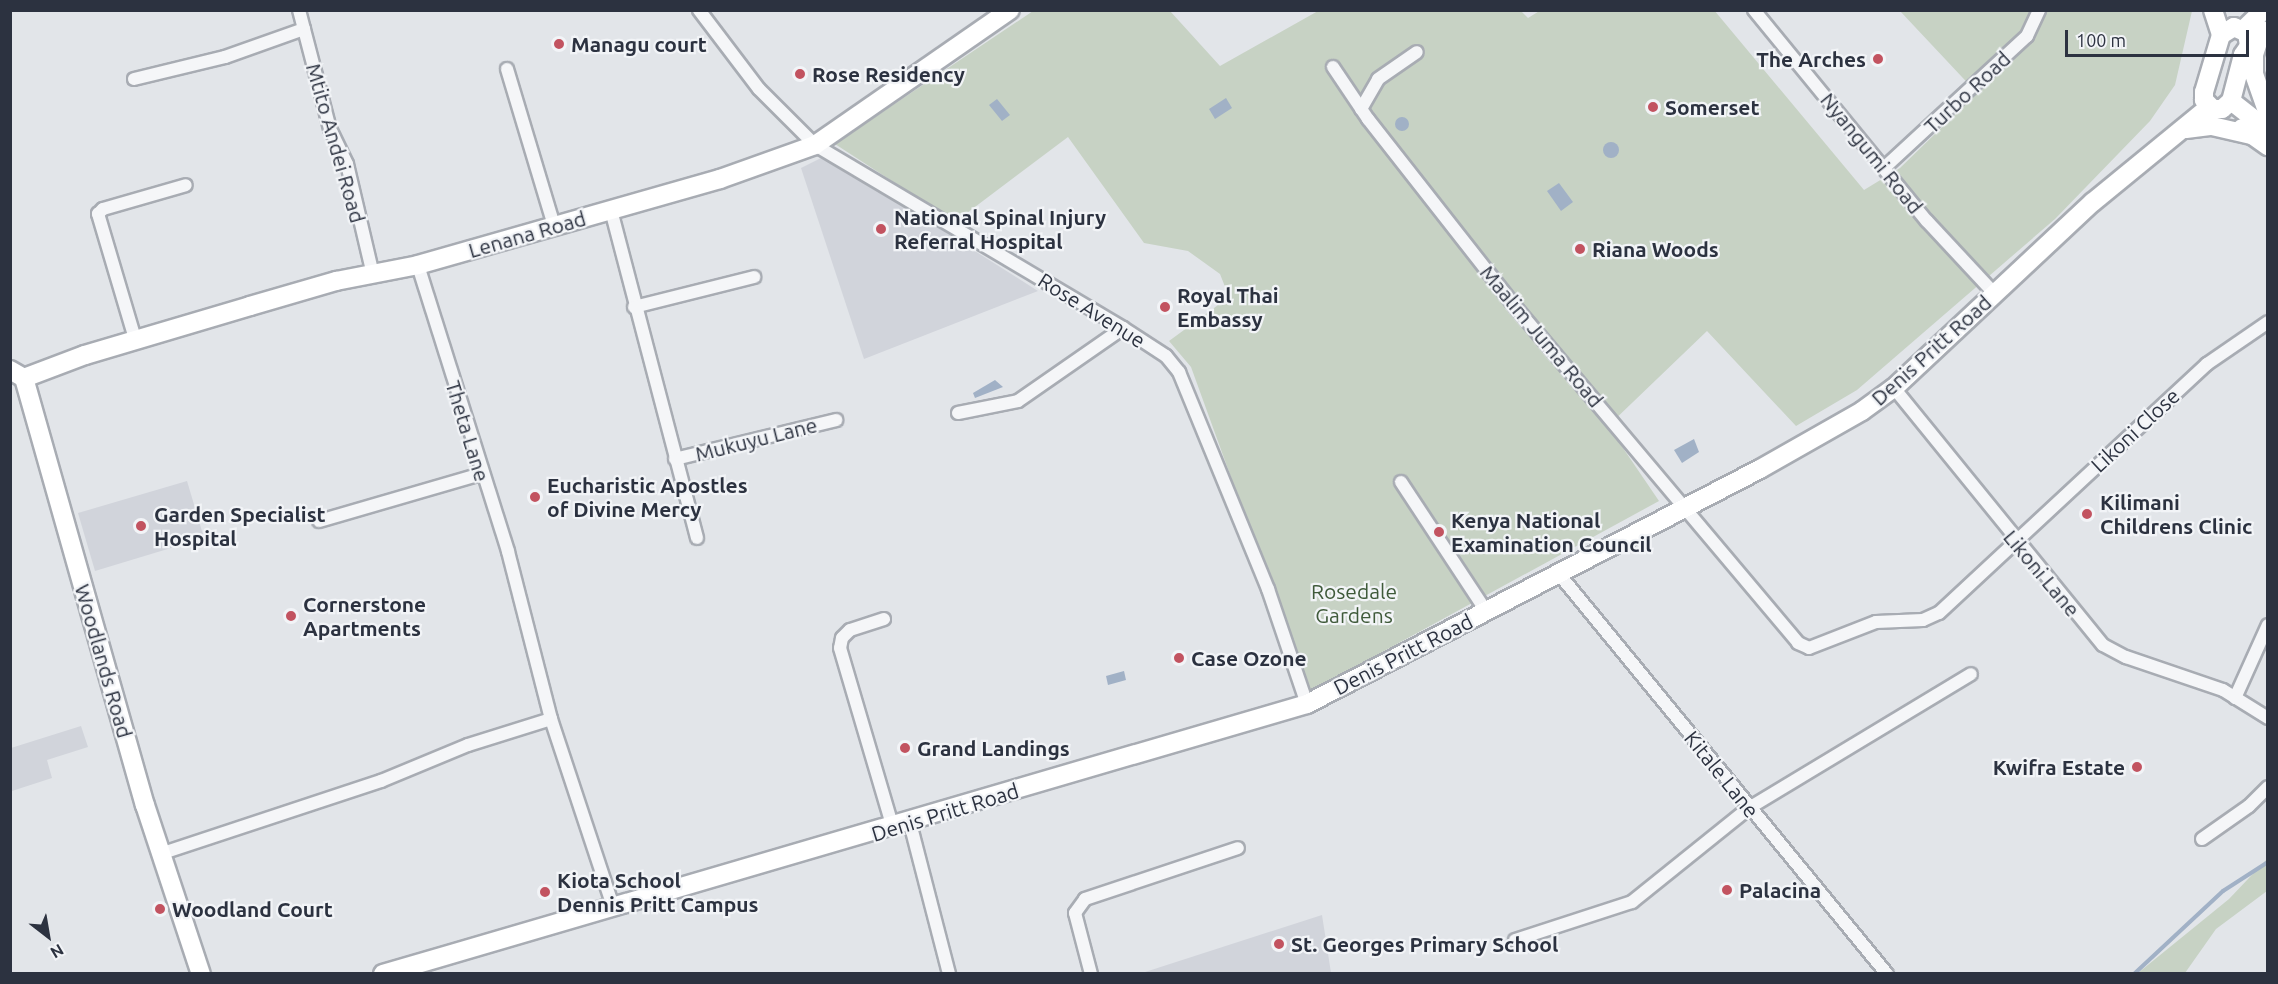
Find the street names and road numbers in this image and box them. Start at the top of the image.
street label: Turbo Road [1919,46,2015,138]
street label: Mtito Andei Road [301,60,371,226]
street label: Nyangumi Road [1816,87,1928,219]
street label: Lenana Road [465,205,589,263]
street label: Maalim Juma Road [1475,260,1609,412]
street label: Rose Avenue [1034,267,1150,353]
street label: Denis Pritt Road [1866,290,1996,410]
street label: Theta Lane [441,378,495,484]
street label: Likoni Close [2086,383,2184,477]
street label: Mukuyu Lane [692,412,820,466]
street label: Likoni Lane [1999,525,2085,621]
street label: Woodlands Road [70,581,138,741]
street label: Denis Pritt Road [1329,608,1477,700]
street label: Kitale Lane [1679,726,1765,822]
street label: Denis Pritt Road [868,778,1022,846]

